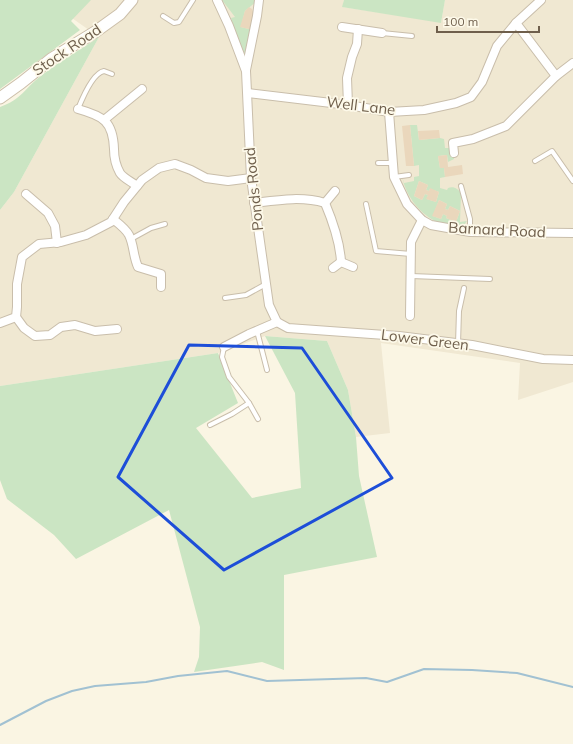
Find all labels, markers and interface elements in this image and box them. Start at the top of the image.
scale bar [437,8,539,34]
text: 100 m [443,14,478,29]
street label: Stock Road [29,20,105,80]
street label: Well Lane [326,92,397,119]
street label: Ponds Road [240,146,267,232]
street label: Barnard Road [448,217,546,242]
street label: Lower Green [380,325,470,354]

